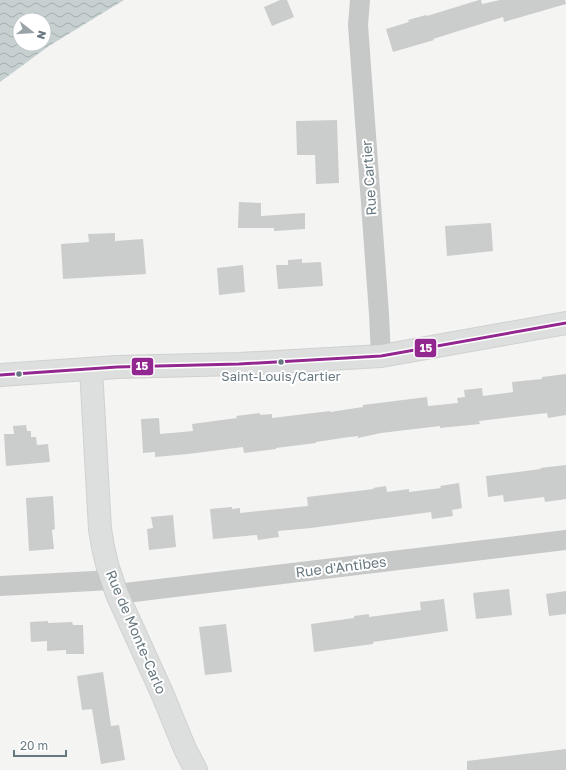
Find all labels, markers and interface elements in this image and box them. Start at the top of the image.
north arrow [12,12,52,52]
text: N [35,29,49,41]
street label: Rue Cartier [357,139,380,216]
line badge: 15 [414,338,437,358]
text: 15 [420,341,432,354]
line badge: 15 [131,357,154,376]
marker: Saint-Louis/Cartier [276,357,286,367]
text: 15 [136,359,148,372]
place label: Saint-Louis/Cartier [221,368,341,384]
unlabelled marker [14,369,24,379]
street label: Rue d'Antibes [295,553,387,581]
street label: Rue de Monte-Carlo [103,567,170,696]
scale bar [14,732,66,758]
text: 20 m [20,738,48,753]

